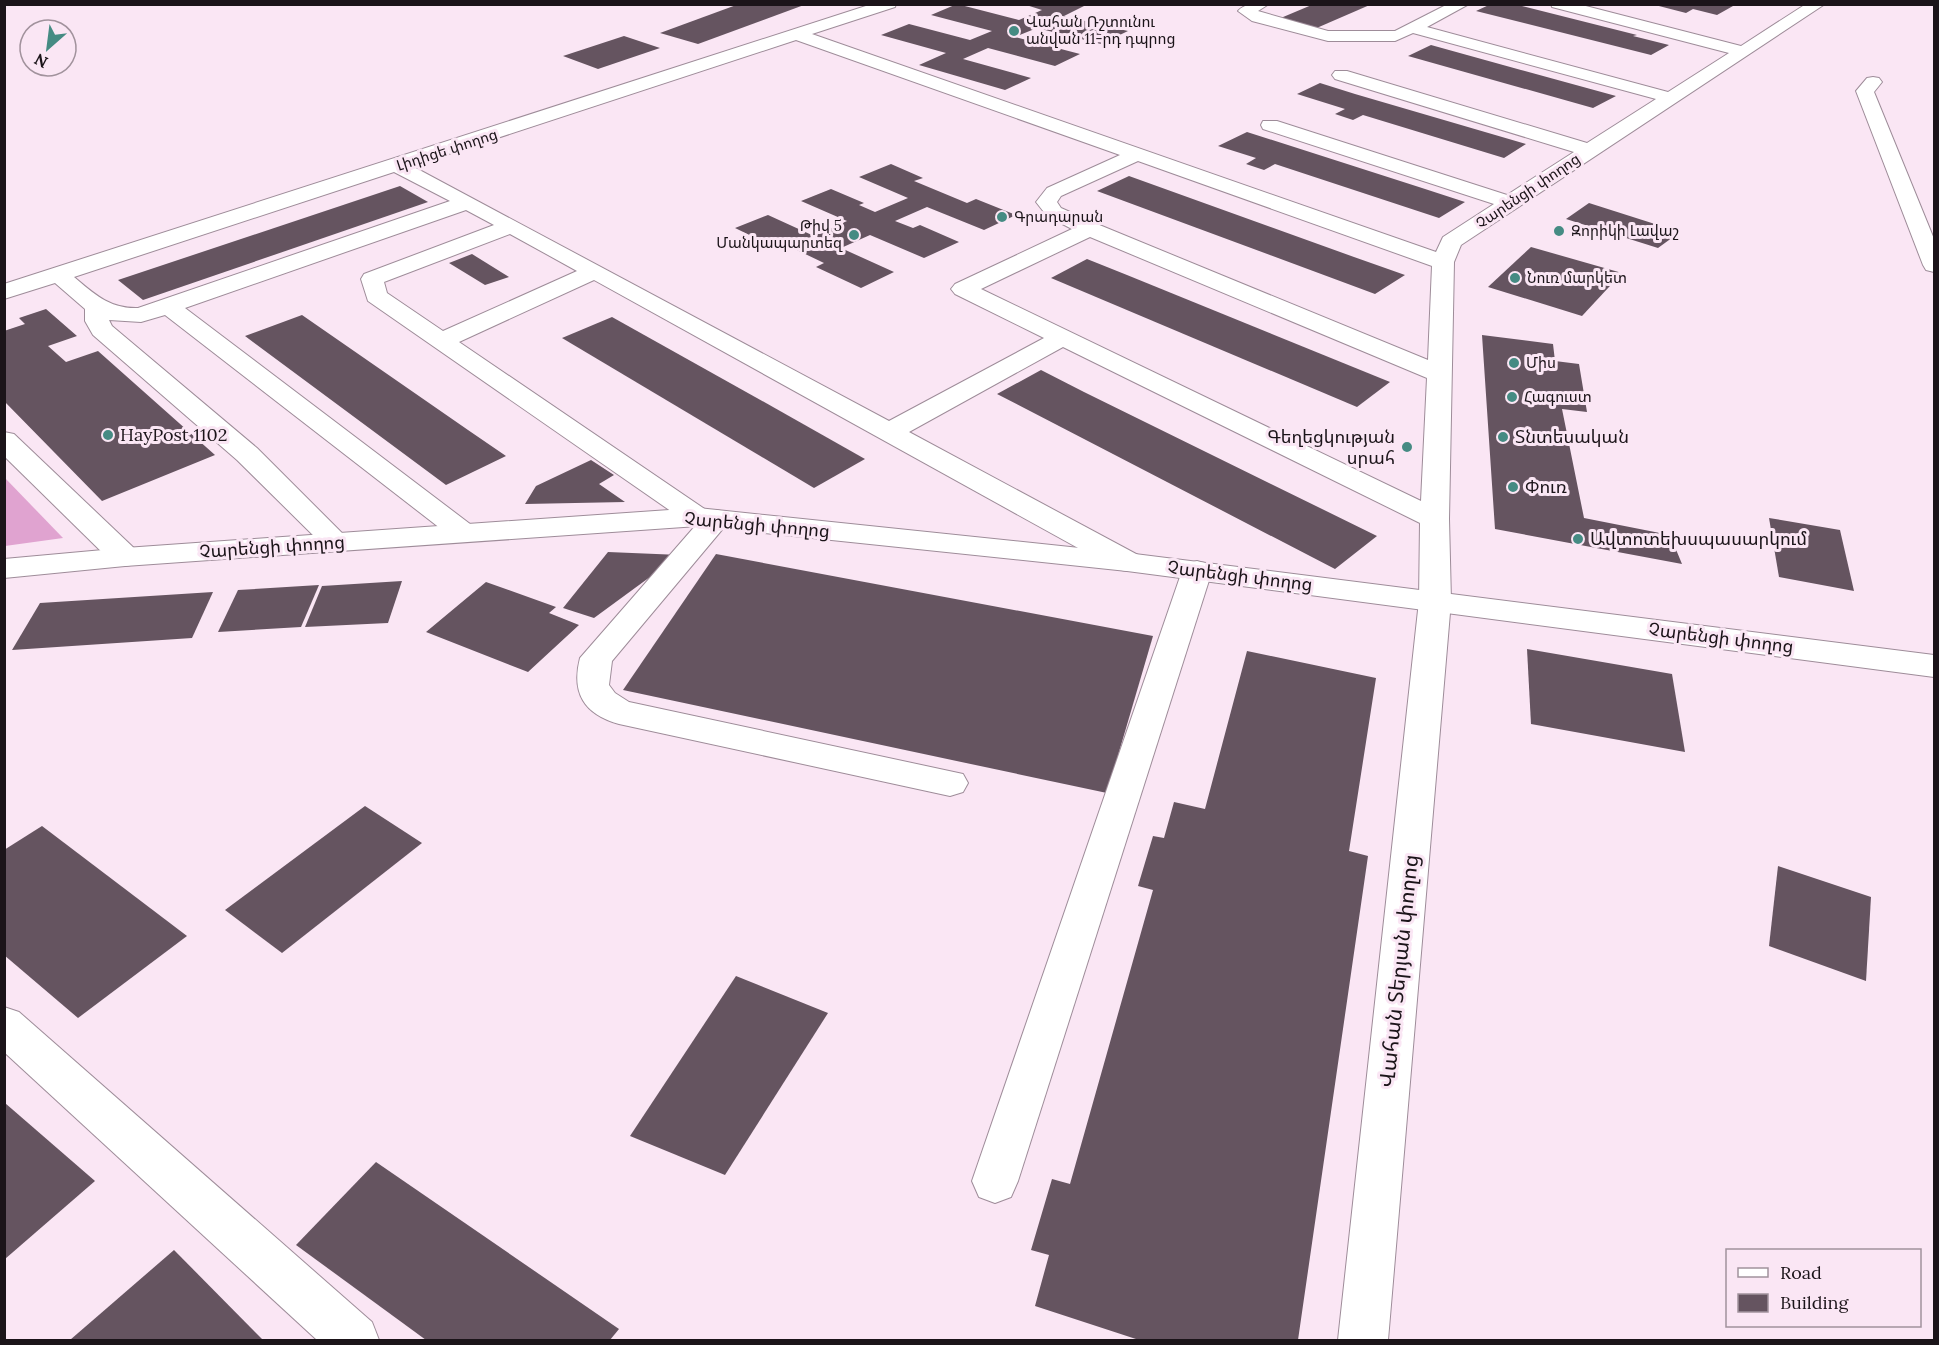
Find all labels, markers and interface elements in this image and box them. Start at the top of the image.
place label: Վահան Ռշտունու անվան 11-րդ դպրոց [1026,12,1175,48]
north arrow [18,18,78,78]
marker: Վահան Ռշտունու անվան 11-րդ դպրոց [1007,24,1021,38]
text: N [31,50,51,73]
street label: Լիդիցե փողոց [394,124,500,175]
street label: Չարենցի փողոց [1472,149,1583,232]
place label: Գրադարան [1014,207,1103,226]
marker: Գրադարան [995,210,1009,224]
place label: Թիվ 5 Մանկապարտեզ [716,216,843,252]
place label: Զորիկի Լավաշ [1571,221,1679,240]
marker: Զորիկի Լավաշ [1552,224,1566,238]
marker: Թիվ 5 Մանկապարտեզ [847,228,861,242]
place label: Նուռ մարկետ [1527,268,1627,287]
marker: Նուռ մարկետ [1508,271,1522,285]
place label: Միս [1526,353,1556,372]
marker: Միս [1507,356,1521,370]
place label: Հագուստ [1524,387,1592,406]
marker: Հագուստ [1505,390,1519,404]
place label: HayPost 1102 [120,423,227,446]
place label: Գեղեցկության սրահ [1267,425,1395,469]
place label: Տնտեսական [1515,425,1629,448]
marker: HayPost 1102 [101,428,115,442]
marker: Տնտեսական [1496,430,1510,444]
marker: Գեղեցկության սրահ [1400,440,1414,454]
place label: Փուռ [1525,475,1567,498]
marker: Փուռ [1506,480,1520,494]
street label: Չարենցի փողոց [683,507,831,542]
place label: Ավտոտեխսպասարկում [1590,527,1807,550]
street label: Չարենցի փողոց [198,530,346,563]
marker: Ավտոտեխսպասարկում [1571,532,1585,546]
street label: Չարենցի փողոց [1166,555,1314,596]
street label: Չարենցի փողոց [1647,617,1795,658]
street label: Վահան Տերյան փողոց [1373,853,1424,1089]
legend [1726,1249,1921,1327]
text: Road [1780,1261,1822,1284]
text: Building [1780,1291,1850,1314]

